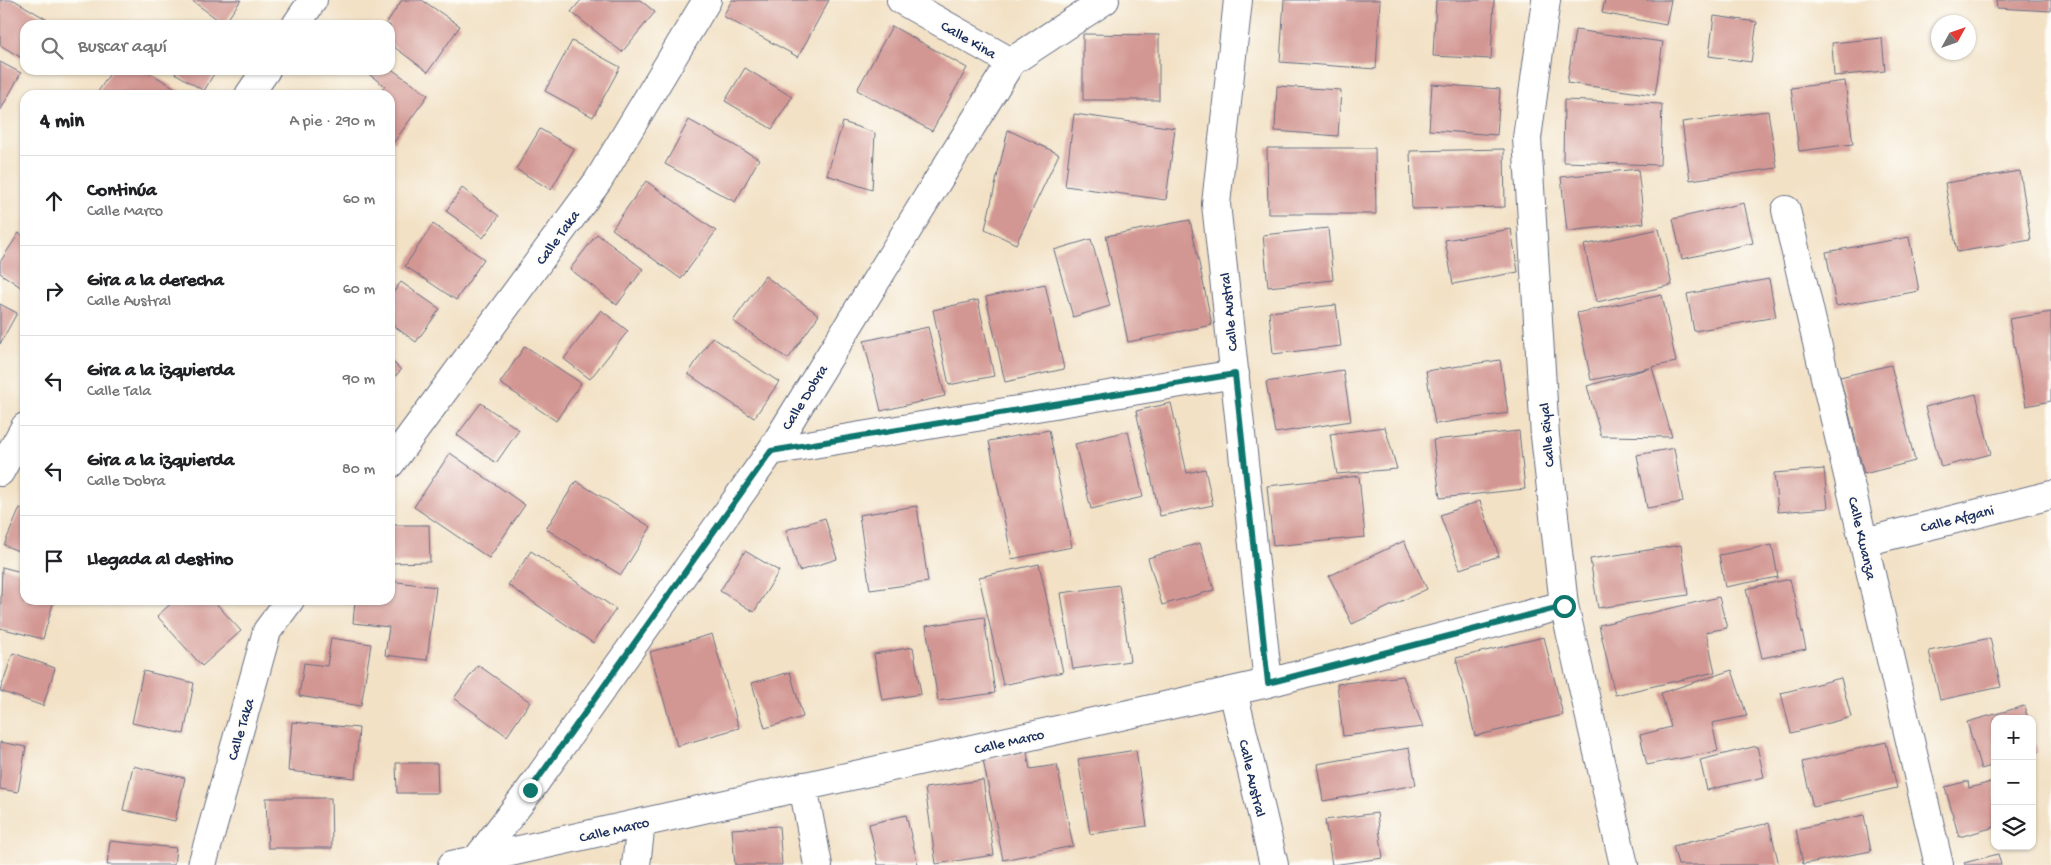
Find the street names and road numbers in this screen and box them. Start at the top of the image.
street label: Calle Kina [937,18,1000,64]
street label: Calle Taka [533,207,585,269]
street label: Calle Austral [1217,272,1243,352]
street label: Calle Dobra [779,362,833,434]
street label: Calle Riyal [1536,402,1560,468]
street label: Calle Kwanza [1843,495,1879,582]
street label: Calle Afgani [1919,502,1996,538]
street label: Calle Taka [225,696,260,763]
street label: Calle Marco [973,726,1046,760]
street label: Calle Austral [1233,738,1269,819]
street label: Calle Marco [578,814,651,848]

